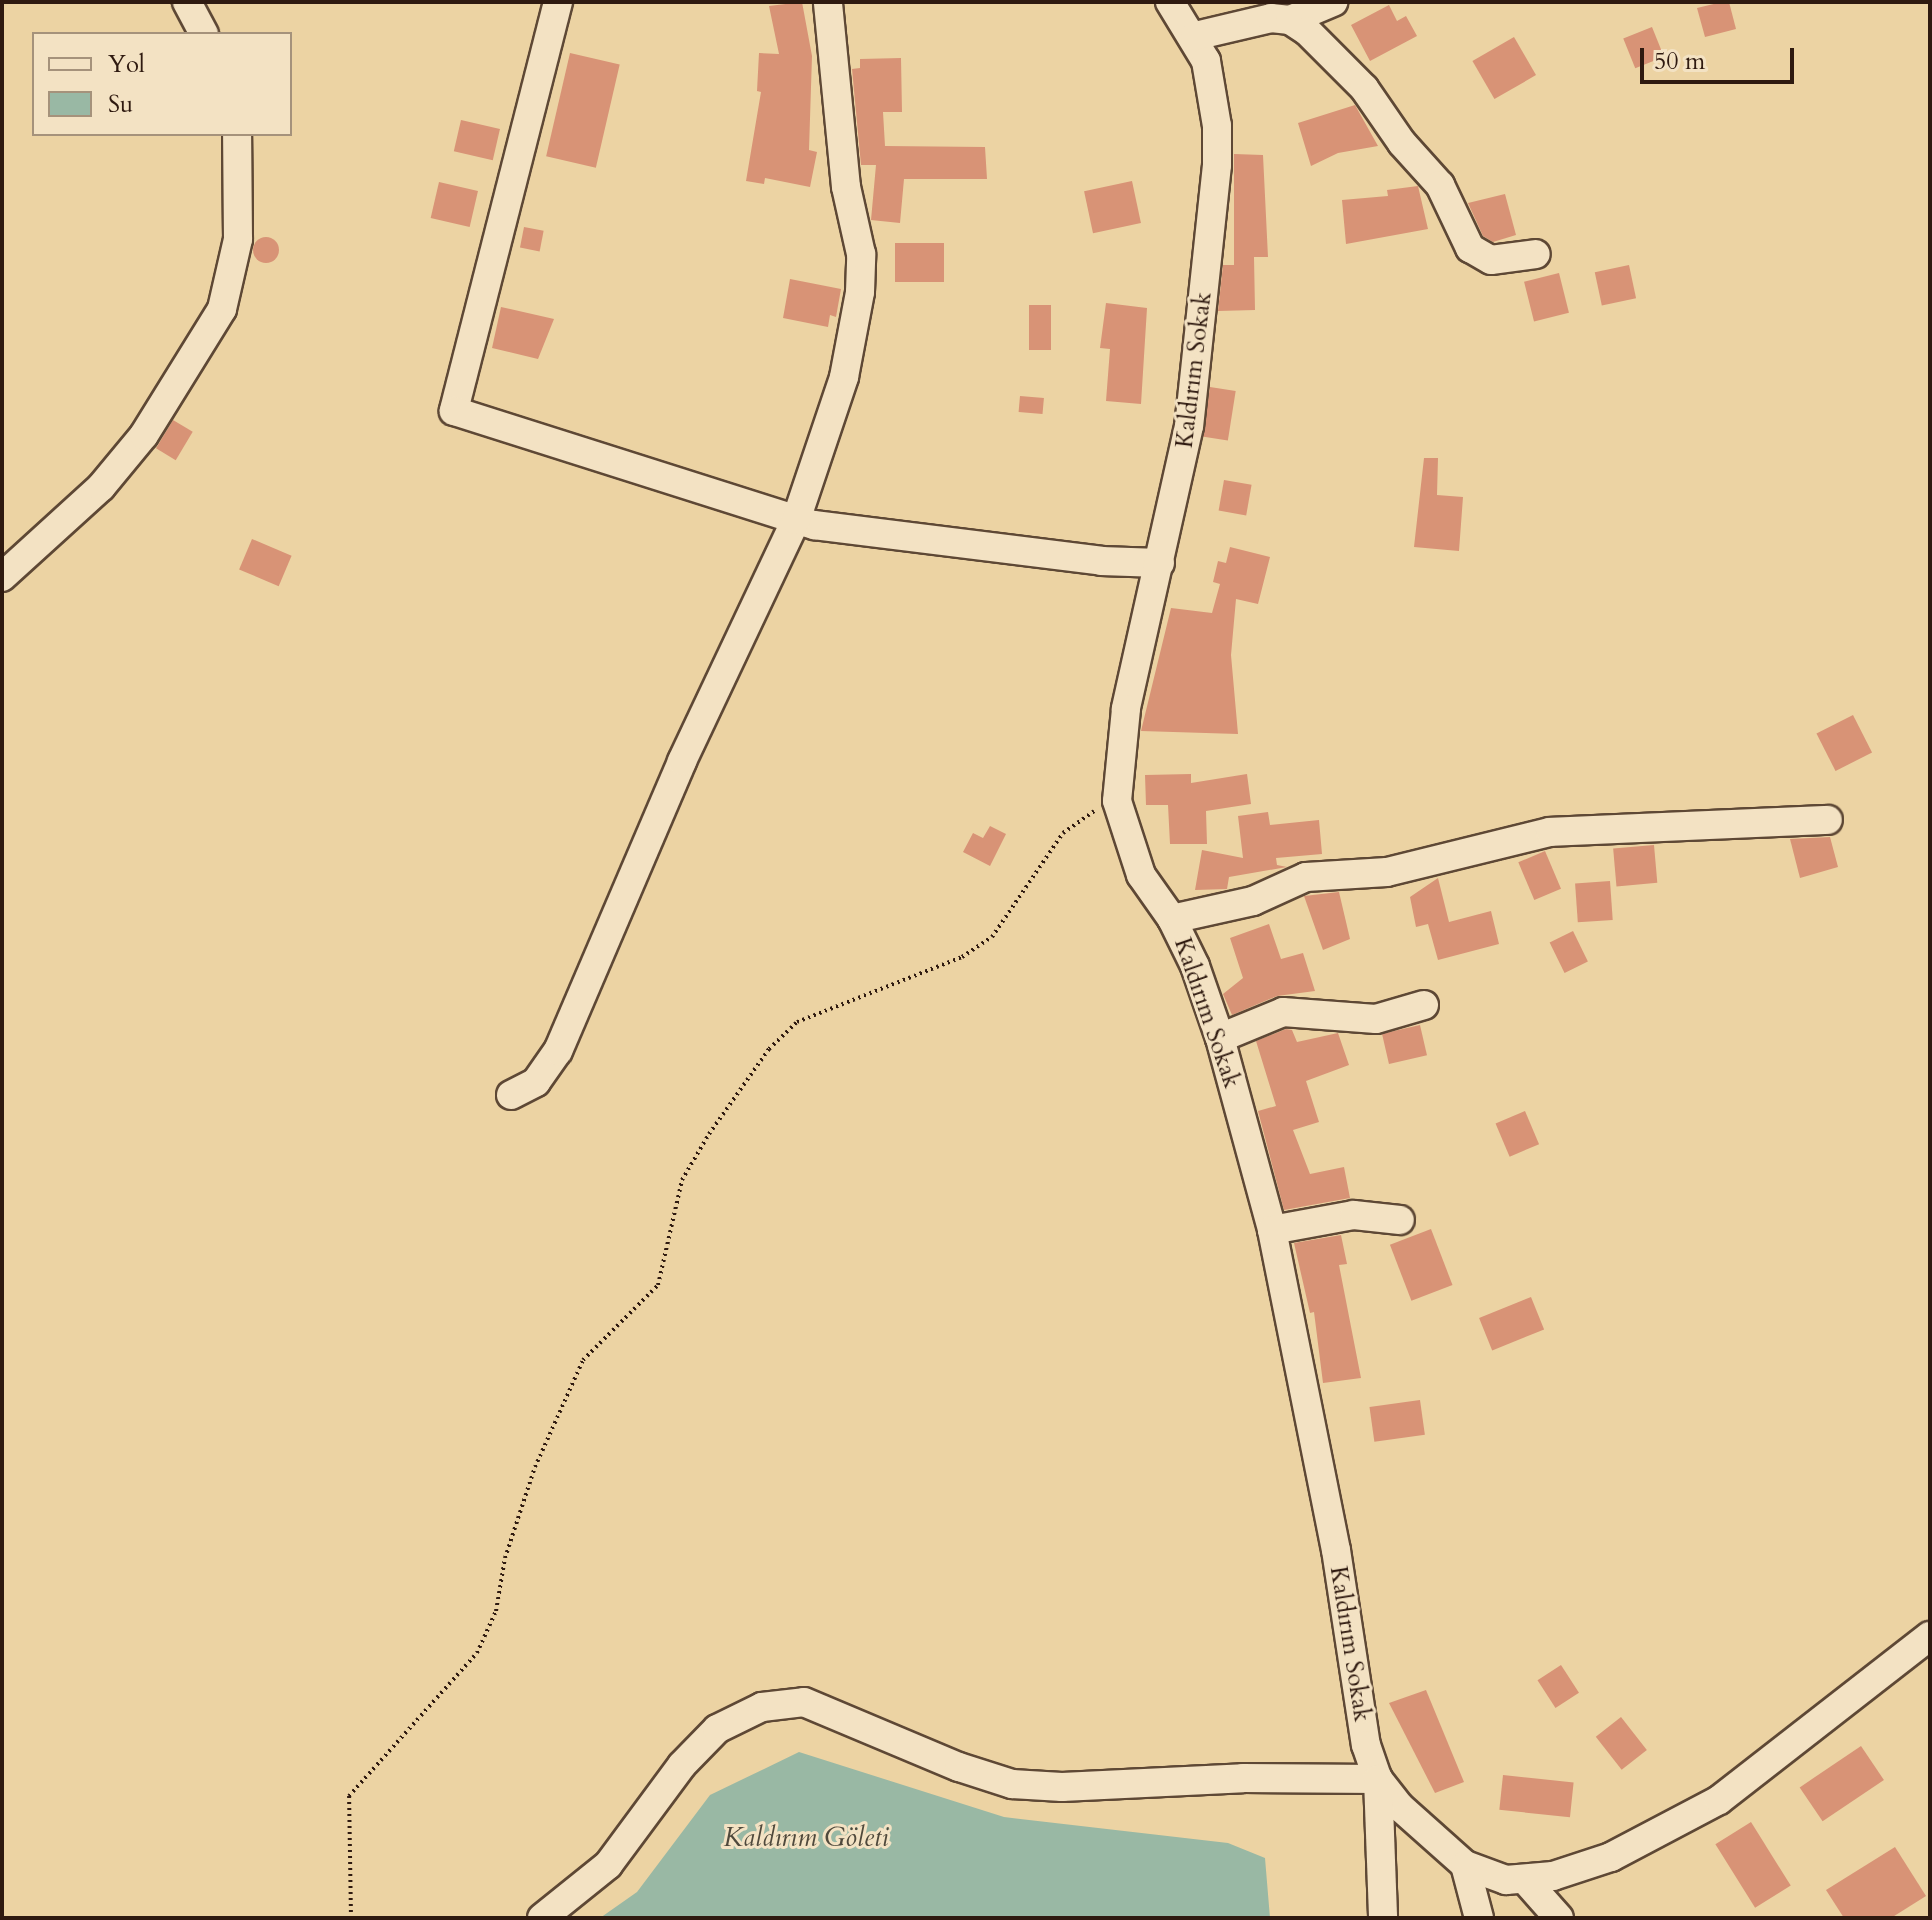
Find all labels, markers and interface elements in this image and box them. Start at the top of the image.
legend [32,32,292,136]
scale bar [1644,32,1798,82]
text: 50 m [1654,45,1705,78]
text: Yol [108,48,145,81]
text: Su [108,88,133,121]
street label: Kaldırım Sokak [1170,290,1218,450]
street label: Kaldırım Sokak [1168,934,1246,1092]
street label: Kaldırım Sokak [1323,1564,1377,1724]
water label: Kaldırım Göleti [724,1822,888,1854]

